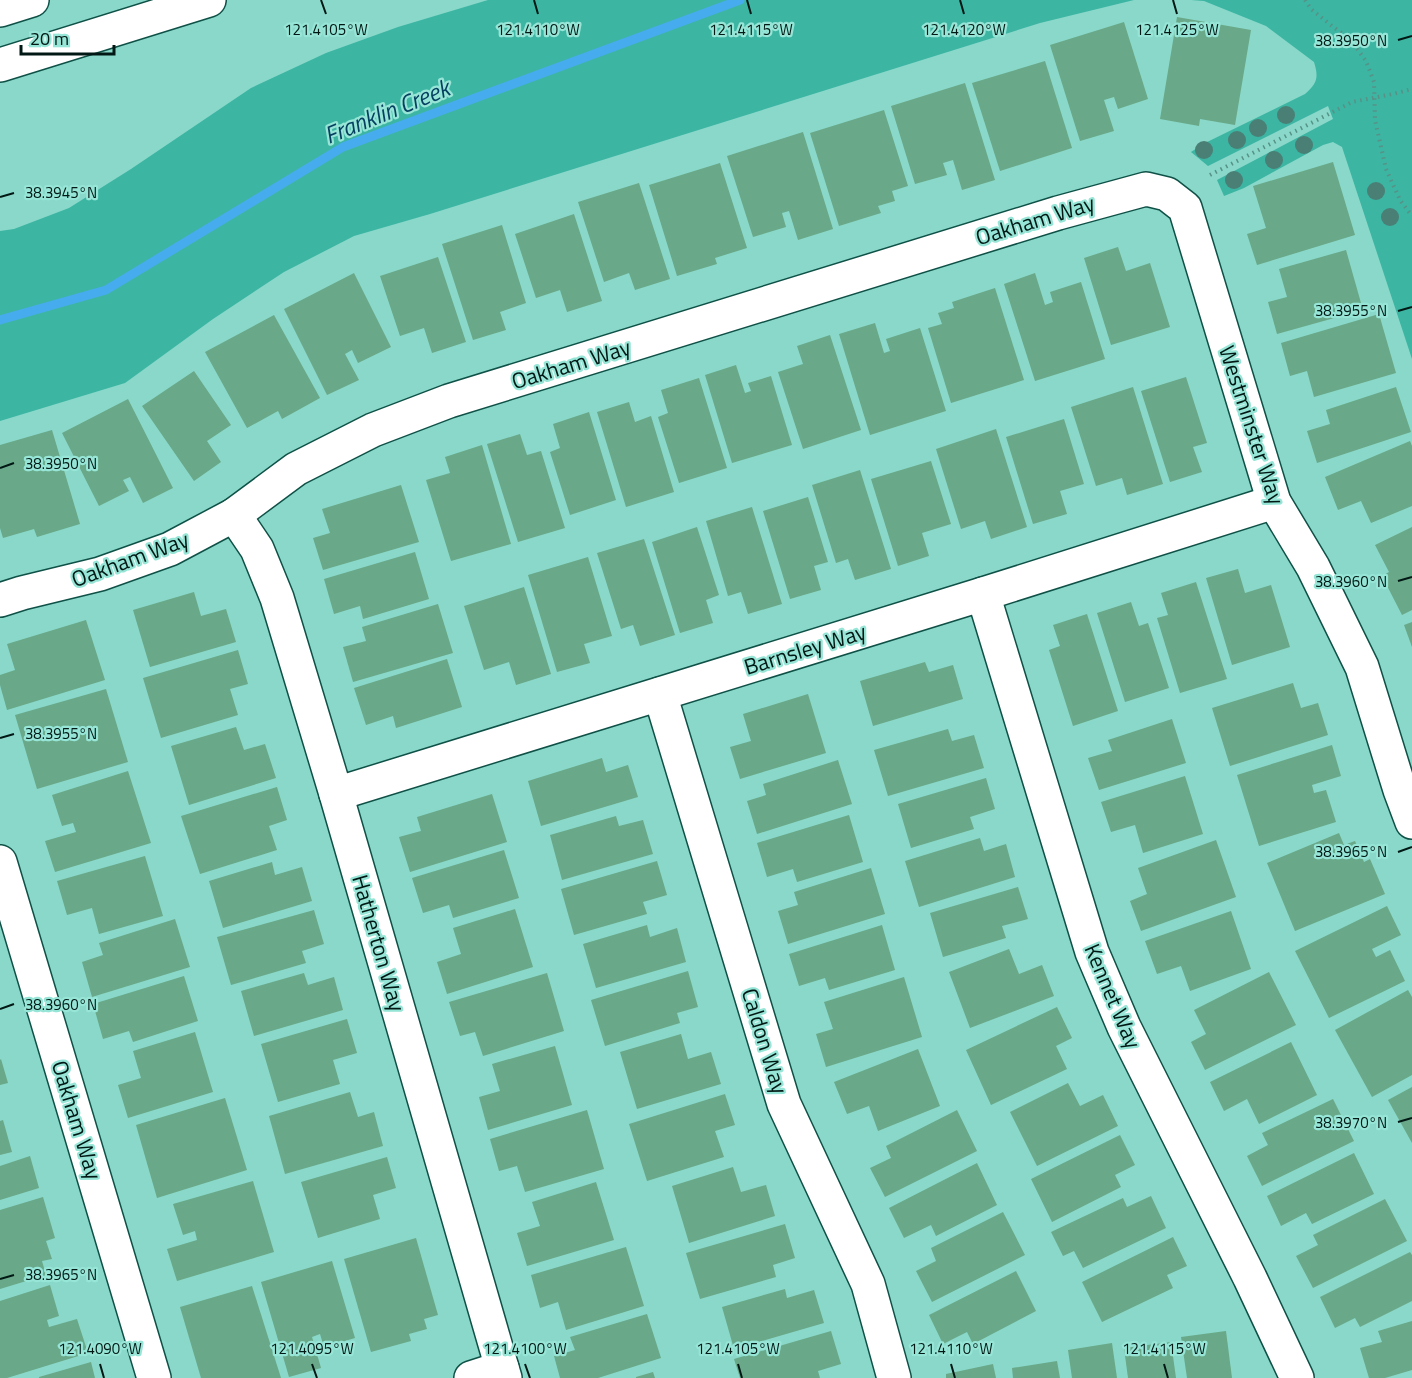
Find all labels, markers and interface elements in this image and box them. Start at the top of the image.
scale bar [21,18,114,56]
text: 121.4105°W [284,18,368,41]
text: 121.4110°W [496,18,580,41]
text: 121.4115°W [709,18,793,41]
text: 121.4120°W [922,18,1006,41]
text: 121.4125°W [1135,18,1219,41]
text: 20 m [30,25,69,52]
text: 38.3950°N [1315,29,1387,52]
water label: Franklin Creek [318,68,458,153]
text: 38.3945°N [25,181,97,204]
street label: Oakham Way [971,186,1099,254]
text: 38.3955°N [1315,299,1387,322]
street label: Oakham Way [507,330,635,398]
street label: Westminster Way [1210,341,1294,509]
text: 38.3950°N [25,452,97,475]
street label: Oakham Way [66,522,194,596]
text: 38.3960°N [1315,570,1387,593]
street label: Barnsley Way [740,614,871,684]
text: 38.3955°N [25,722,97,745]
text: 38.3965°N [1315,840,1387,863]
street label: Hatherton Way [343,871,415,1016]
street label: Kennet Way [1076,938,1151,1054]
street label: Caldon Way [733,984,797,1098]
text: 38.3960°N [25,993,97,1016]
street label: Oakham Way [43,1056,111,1184]
text: 38.3970°N [1315,1111,1387,1134]
text: 38.3965°N [25,1263,97,1286]
text: 121.4090°W [58,1337,142,1360]
text: 121.4095°W [270,1337,354,1360]
text: 121.4100°W [483,1337,567,1360]
text: 121.4105°W [696,1337,780,1360]
text: 121.4110°W [909,1337,993,1360]
text: 121.4115°W [1122,1337,1206,1360]

